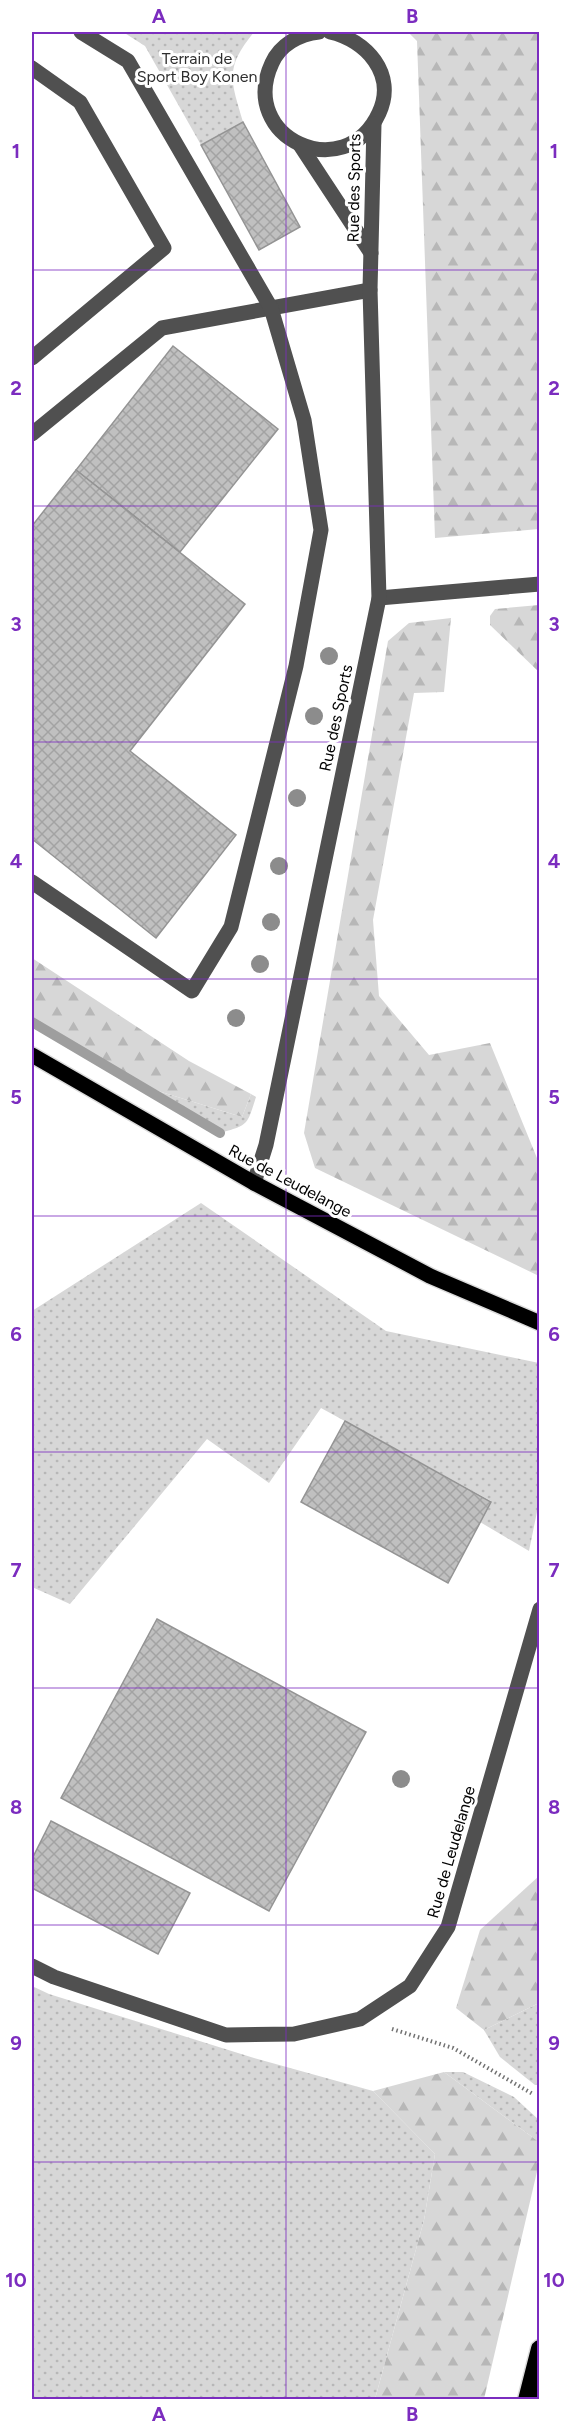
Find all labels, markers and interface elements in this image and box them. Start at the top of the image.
text: A [152,4,167,28]
text: B [406,4,418,28]
park label: Terrain de Sport Boy Konen [137,49,257,86]
street label: Rue des Sports [344,134,364,242]
text: 1 [12,139,20,163]
text: 1 [550,139,558,163]
text: 2 [10,376,22,400]
text: 2 [548,376,560,400]
text: 3 [10,612,22,636]
text: 3 [548,612,560,636]
street label: Rue des Sports [315,663,357,773]
text: 4 [10,849,23,873]
text: 4 [548,849,561,873]
text: 5 [10,1085,22,1109]
text: 5 [548,1085,560,1109]
street label: Rue de Leudelange [225,1141,355,1222]
text: 6 [10,1322,22,1346]
text: 6 [548,1322,560,1346]
text: 7 [10,1558,22,1582]
text: 7 [548,1558,560,1582]
street label: Rue de Leudelange [423,1784,479,1920]
text: 8 [10,1795,22,1819]
text: 8 [548,1795,560,1819]
text: 9 [10,2031,22,2055]
text: 9 [548,2031,560,2055]
text: 10 [5,2268,27,2292]
text: 10 [543,2268,565,2292]
text: A [152,2402,167,2426]
text: B [406,2402,418,2426]

